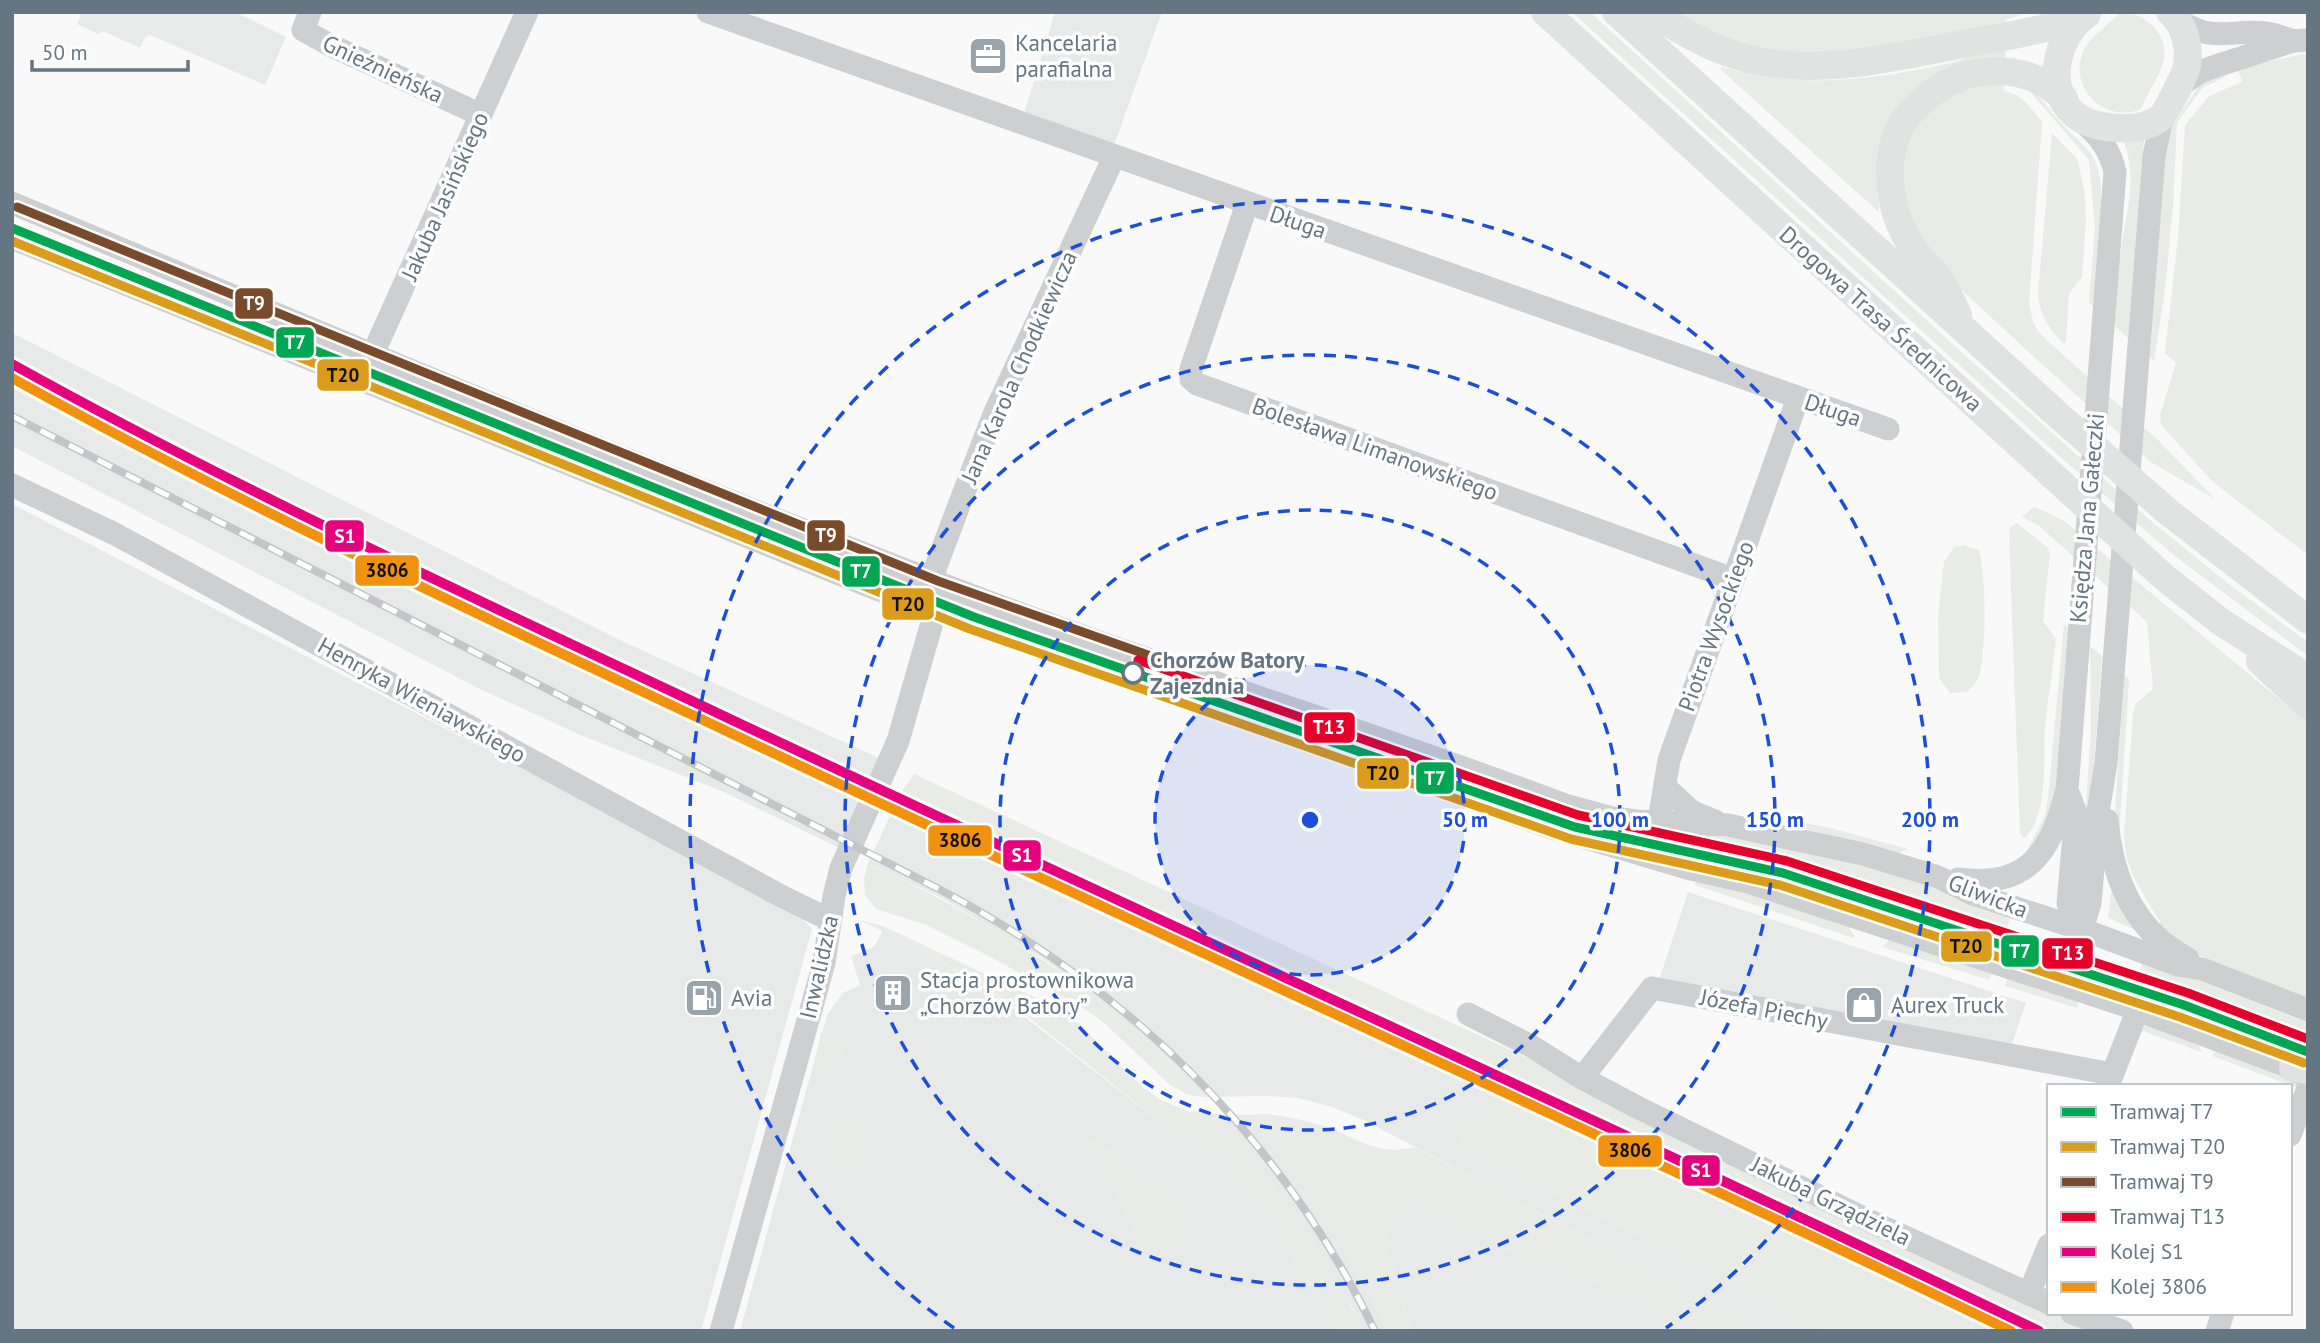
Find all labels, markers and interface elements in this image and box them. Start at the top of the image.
scale bar [32,28,187,72]
street label: Gnieźnieńska [318,28,448,109]
place label: Kancelaria parafialna [1015,28,1117,83]
office icon: Kancelaria parafialna [967,35,1009,77]
text: 50 m [42,39,88,66]
street label: Jakuba Jasińskiego [394,107,495,285]
street label: Długa [1266,198,1330,245]
street label: Drogowa Trasa Średnicowa [1774,220,1989,417]
street label: Jana Karola Chodkiewicza [954,246,1083,488]
line badge: T9 [234,287,274,320]
text: T9 [243,291,265,315]
line badge: T7 [275,326,315,359]
text: T7 [284,330,306,354]
line badge: T20 [316,358,370,392]
text: T20 [327,363,359,387]
street label: Długa [1801,386,1865,433]
street label: Bolesława Limanowskiego [1248,391,1502,506]
street label: Księdza Jana Gałeczki [2063,412,2110,624]
line badge: S1 [324,519,365,553]
line badge: T9 [806,519,846,552]
text: T9 [815,523,837,547]
text: S1 [335,524,355,548]
street label: Piotra Wysockiego [1671,537,1760,715]
line badge: 3806 [354,554,420,587]
line badge: T7 [841,555,881,588]
text: 3806 [365,558,409,582]
text: T7 [850,559,872,583]
line badge: T20 [881,587,935,621]
text: T20 [892,592,924,616]
street label: Henryka Wieniawskiego [313,630,531,769]
place label: Chorzów Batory Zajezdnia [1150,645,1305,700]
marker: Chorzów Batory Zajezdnia [1122,662,1144,684]
line badge: T13 [1303,711,1356,744]
text: T13 [1313,715,1345,739]
line badge: T20 [1356,757,1410,790]
text: T20 [1367,761,1399,785]
line badge: T7 [1415,761,1455,795]
text: T7 [1424,766,1446,790]
text: 50 m [1442,806,1488,833]
text: 100 m [1591,806,1649,833]
text: 150 m [1746,806,1804,833]
text: 200 m [1901,806,1959,833]
centre of rings [1298,808,1322,832]
line badge: 3806 [927,824,993,857]
text: 3806 [938,828,982,852]
line badge: S1 [1002,839,1042,872]
text: S1 [1012,843,1032,867]
street label: Gliwicka [1944,867,2032,924]
street label: Inwalidzka [793,912,845,1022]
line badge: T20 [1940,930,1993,963]
text: T20 [1950,934,1982,958]
line badge: T7 [2000,934,2040,968]
line badge: T13 [2041,937,2094,970]
text: T7 [2009,939,2031,963]
text: T13 [2052,941,2084,965]
place label: Stacja prostownikowa „Chorzów Batory” [920,965,1134,1020]
building icon: Stacja prostownikowa „Chorzów Batory” [872,972,914,1014]
fuel station icon: Avia [683,977,725,1019]
street label: Józefa Piechy [1697,982,1831,1035]
place label: Avia [731,983,772,1012]
shop icon: Aurex Truck [1843,984,1885,1026]
place label: Aurex Truck [1891,990,2004,1019]
legend [2047,1084,2292,1315]
text: Tramwaj T7 [2110,1098,2214,1125]
text: Tramwaj T20 [2110,1133,2225,1160]
line badge: 3806 [1597,1134,1663,1168]
text: 3806 [1608,1138,1652,1162]
street label: Jakuba Grządziela [1746,1149,1916,1252]
line badge: S1 [1681,1154,1721,1187]
text: S1 [1691,1158,1711,1182]
text: Tramwaj T9 [2110,1168,2214,1195]
text: Tramwaj T13 [2110,1203,2225,1230]
text: Kolej S1 [2110,1238,2184,1265]
text: Kolej 3806 [2110,1273,2207,1300]

